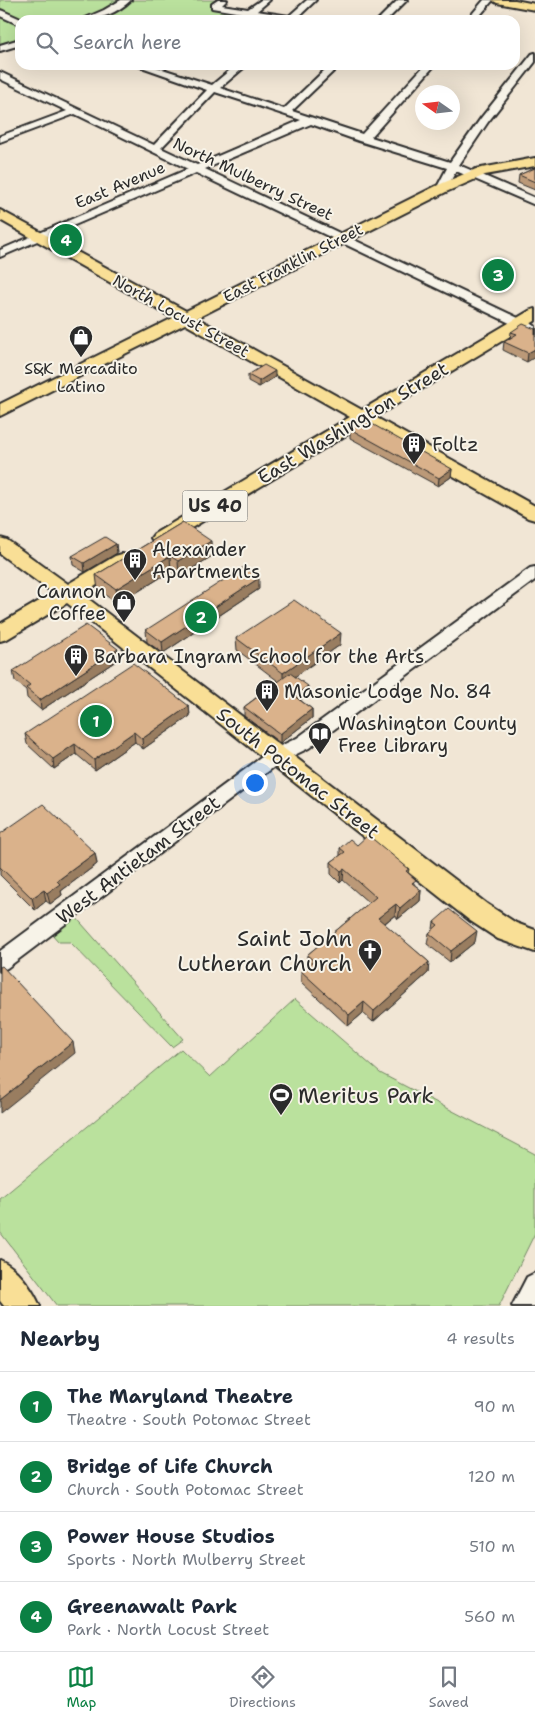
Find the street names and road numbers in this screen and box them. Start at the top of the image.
street label: North Mulberry Street [170,133,336,225]
street label: East Avenue [72,157,168,213]
street label: East Franklin Street [219,219,367,307]
street label: North Locust Street [109,270,253,362]
street label: East Washington Street [253,356,453,490]
road number: US 40 [182,491,248,522]
street label: South Potomac Street [212,702,384,844]
street label: West Antietam Street [51,790,225,930]

